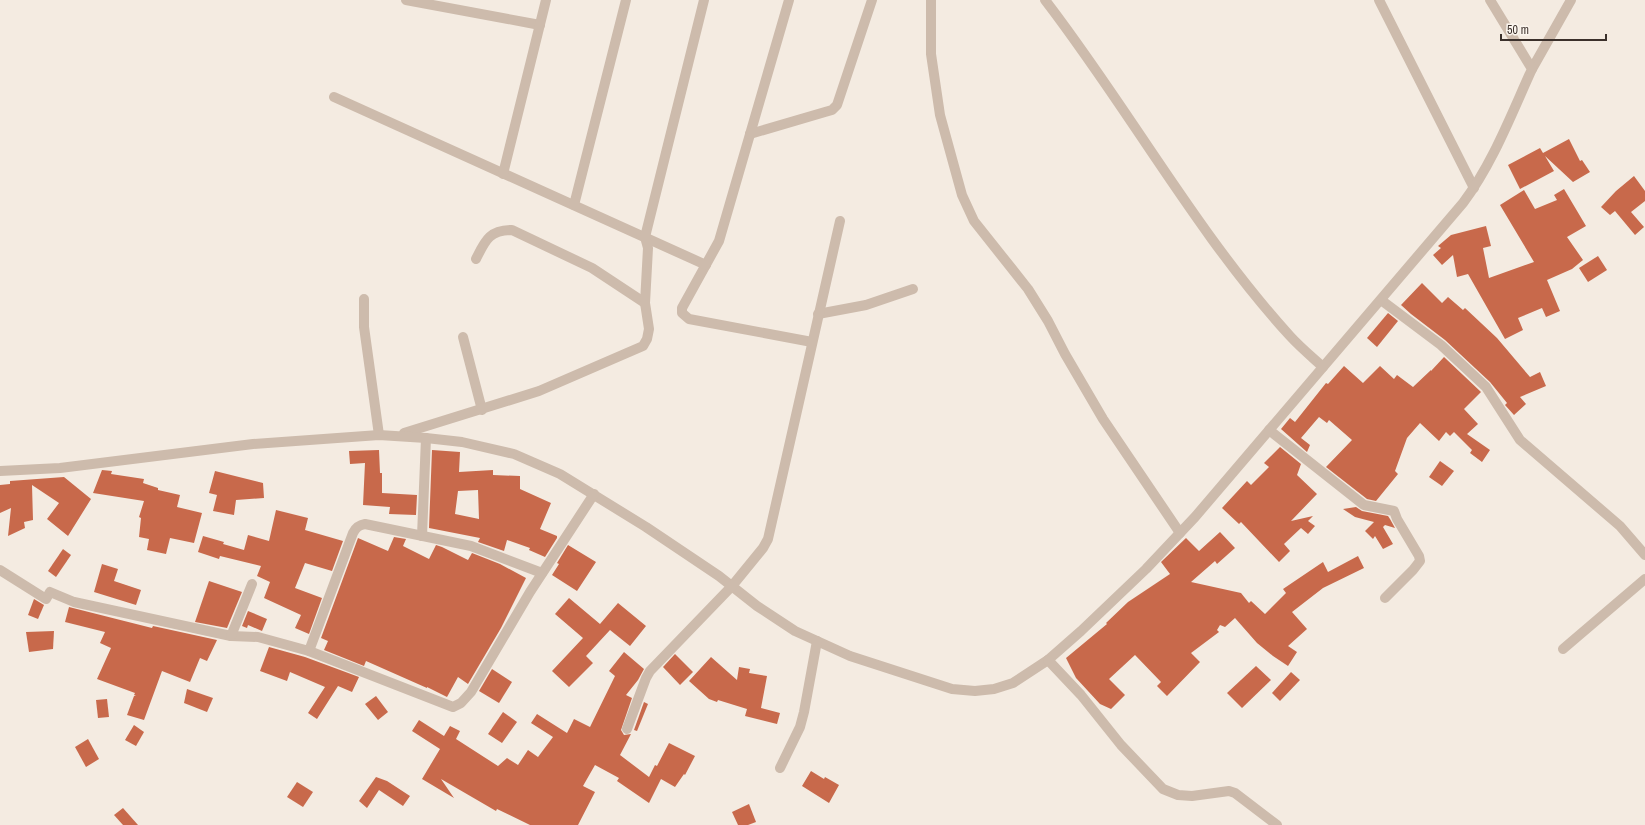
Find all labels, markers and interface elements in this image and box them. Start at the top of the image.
scale bar [1501,16,1606,42]
text: 50 m [1507,22,1529,38]

